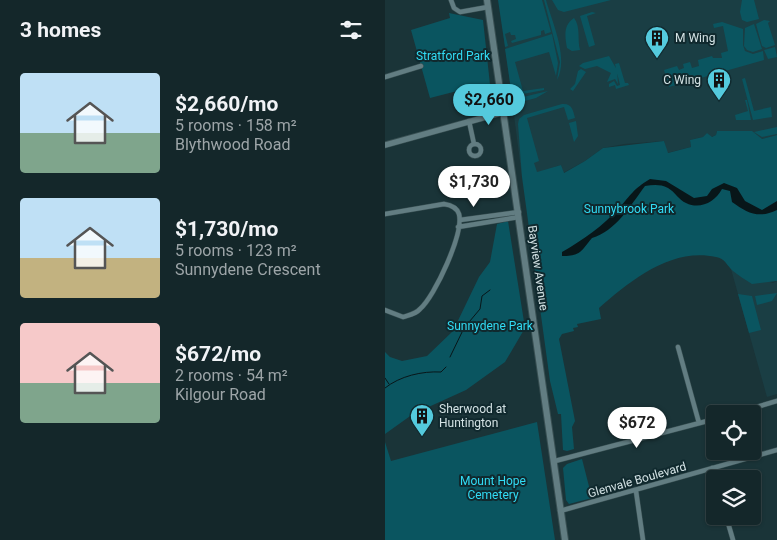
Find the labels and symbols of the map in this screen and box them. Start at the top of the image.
building icon: M Wing [644,25,670,59]
place label: M Wing [675,31,715,45]
park label: Stratford Park [416,49,491,63]
building icon: C Wing [706,67,732,101]
place label: C Wing [663,73,701,87]
pin: $2,660 [448,84,530,126]
pin: $1,730 [433,166,515,208]
park label: Sunnybrook Park [584,202,675,216]
street label: Bayview Avenue [525,224,551,312]
park label: Sunnydene Park [447,319,534,333]
place label: Sherwood at Huntington [439,402,506,430]
building icon: Sherwood at Huntington [409,403,435,437]
pin: $672 [607,406,667,449]
street label: Glenvale Boulevard [586,459,688,501]
park label: Mount Hope Cemetery [460,474,526,502]

